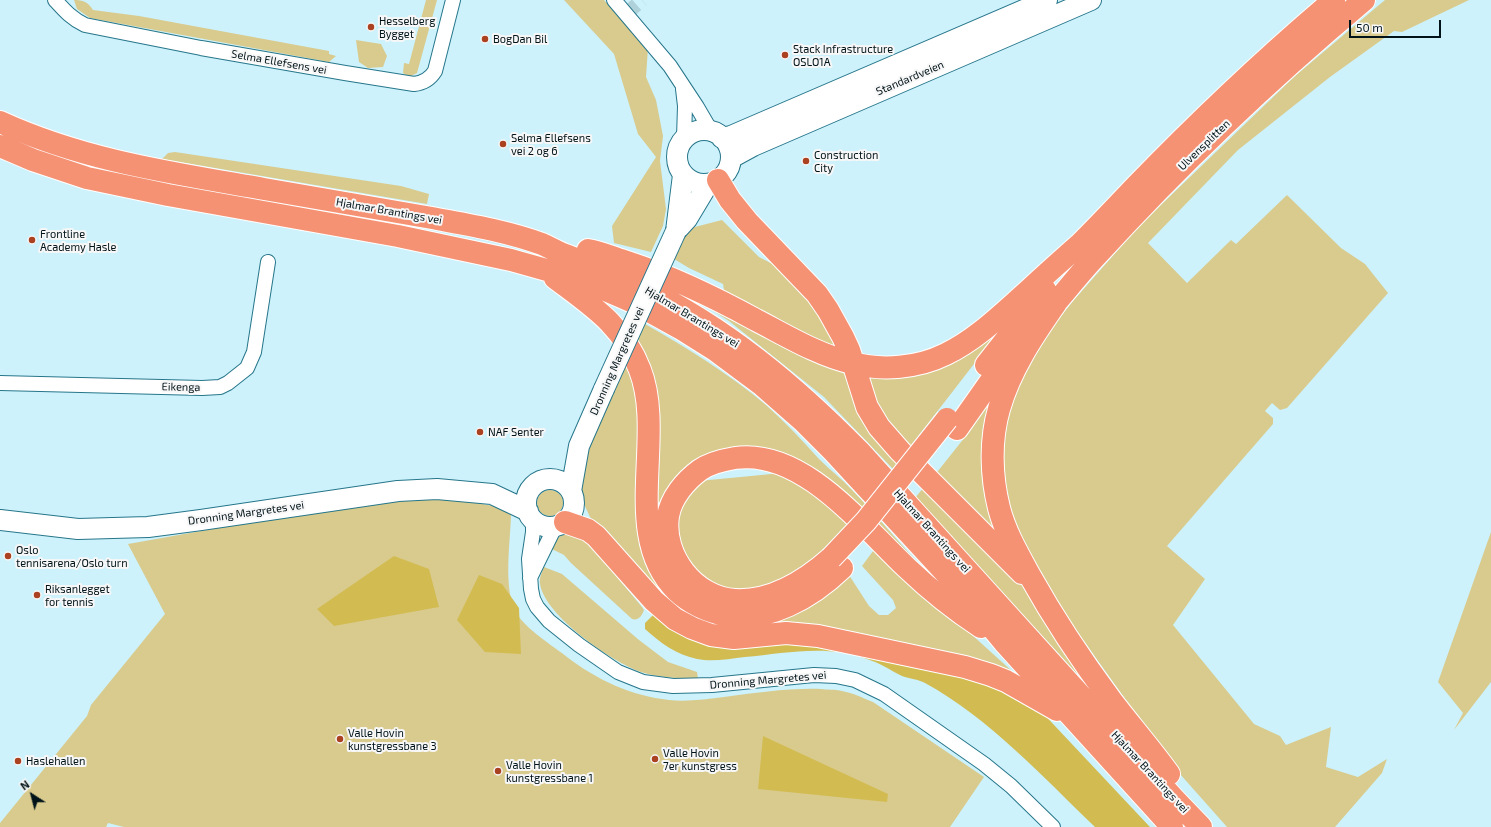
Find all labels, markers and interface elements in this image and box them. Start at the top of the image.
scale bar [1351,12,1443,38]
place label: Hesselberg Bygget [379,14,435,40]
text: 50 m [1356,20,1383,34]
marker: Hesselberg Bygget [366,22,376,32]
place label: BogDan Bil [493,32,547,46]
marker: BogDan Bil [480,34,490,44]
place label: Stack Infrastructure OSLO1A [793,42,893,68]
street label: Selma Ellefsens vei [230,47,328,77]
marker: Stack Infrastructure OSLO1A [780,50,790,60]
street label: Standardveien [874,58,946,98]
street label: Ulvensplitten [1175,117,1233,173]
place label: Selma Ellefsens vei 2 og 6 [511,131,591,157]
marker: Selma Ellefsens vei 2 og 6 [498,139,508,149]
place label: Construction City [814,148,878,174]
marker: Construction City [801,156,811,166]
street label: Hjalmar Brantings vei [335,195,443,227]
place label: Frontline Academy Hasle [40,227,117,253]
marker: Frontline Academy Hasle [27,235,37,245]
street label: Hjalmar Brantings vei [643,284,741,350]
street label: Dronning Margretes vei [587,305,647,417]
street label: Eikenga [162,380,200,394]
place label: NAF Senter [488,425,544,439]
marker: NAF Senter [475,427,485,437]
street label: Hjalmar Brantings vei [891,487,973,575]
street label: Dronning Margretes vei [187,498,305,528]
place label: Oslo tennisarena/Oslo turn [16,543,128,569]
marker: Oslo tennisarena/Oslo turn [3,551,13,561]
place label: Riksanlegget for tennis [45,582,110,608]
marker: Riksanlegget for tennis [32,590,42,600]
street label: Dronning Margretes vei [709,668,827,692]
place label: Valle Hovin kunstgressbane 3 [348,726,437,752]
street label: Hjalmar Brantings vei [1109,728,1191,816]
marker: Valle Hovin kunstgressbane 3 [335,734,345,744]
place label: Valle Hovin 7er kunstgress [663,746,737,772]
place label: Haslehallen [26,754,85,768]
marker: Valle Hovin 7er kunstgress [650,754,660,764]
marker: Haslehallen [13,756,23,766]
place label: Valle Hovin kunstgressbane 1 [506,758,593,784]
marker: Valle Hovin kunstgressbane 1 [493,766,503,776]
north arrow [12,775,52,815]
text: N [18,777,32,792]

